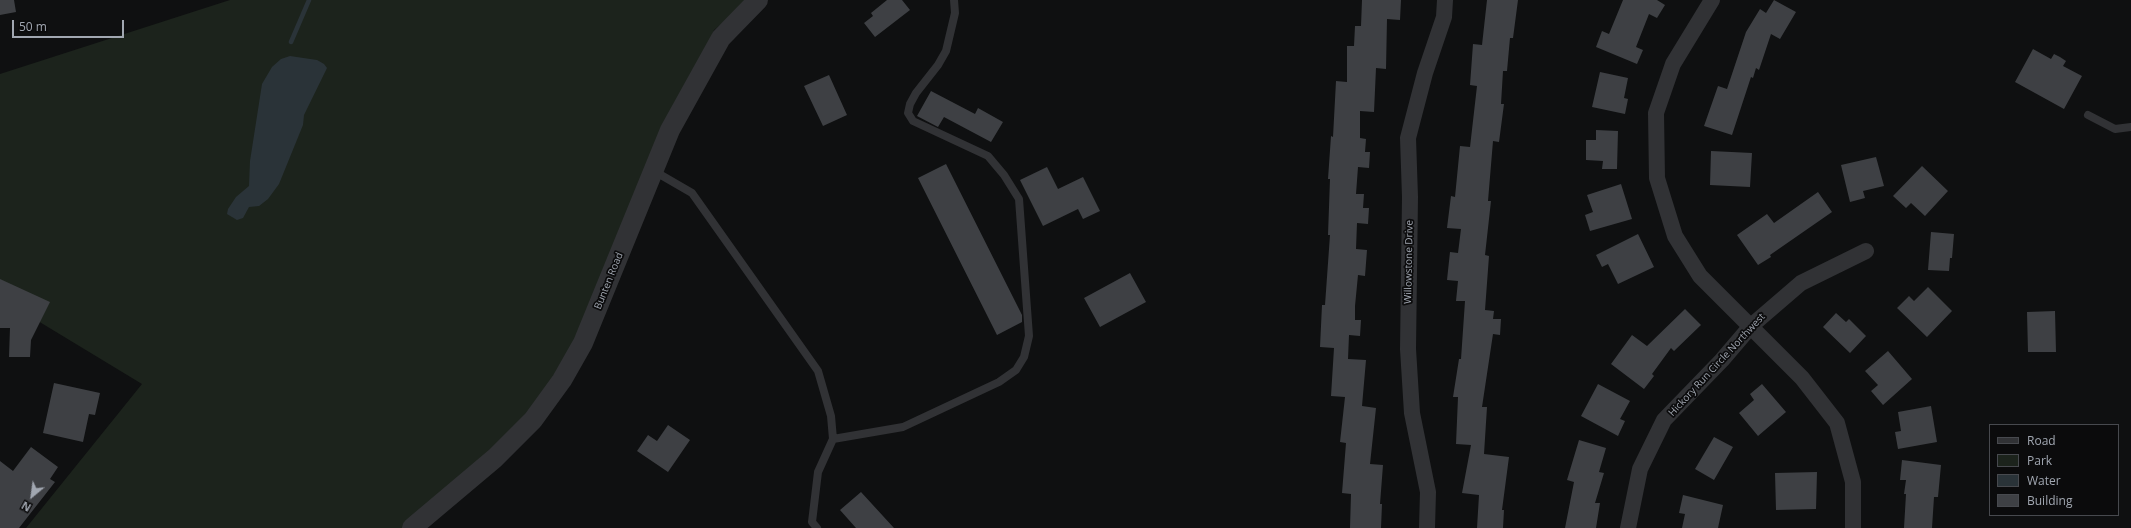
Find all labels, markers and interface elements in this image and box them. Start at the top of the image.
scale bar [14,12,126,38]
text: 50 m [19,18,47,35]
street label: Willowstone Drive [1402,220,1416,304]
street label: Bunten Road [592,251,626,311]
street label: Hickory Run Circle Northwest [1666,311,1768,419]
legend [1989,424,2119,516]
text: Road [2027,432,2056,449]
text: Park [2027,452,2052,469]
text: Water [2027,472,2061,489]
north arrow [12,476,52,516]
text: Building [2027,492,2072,509]
text: N [18,498,33,516]

